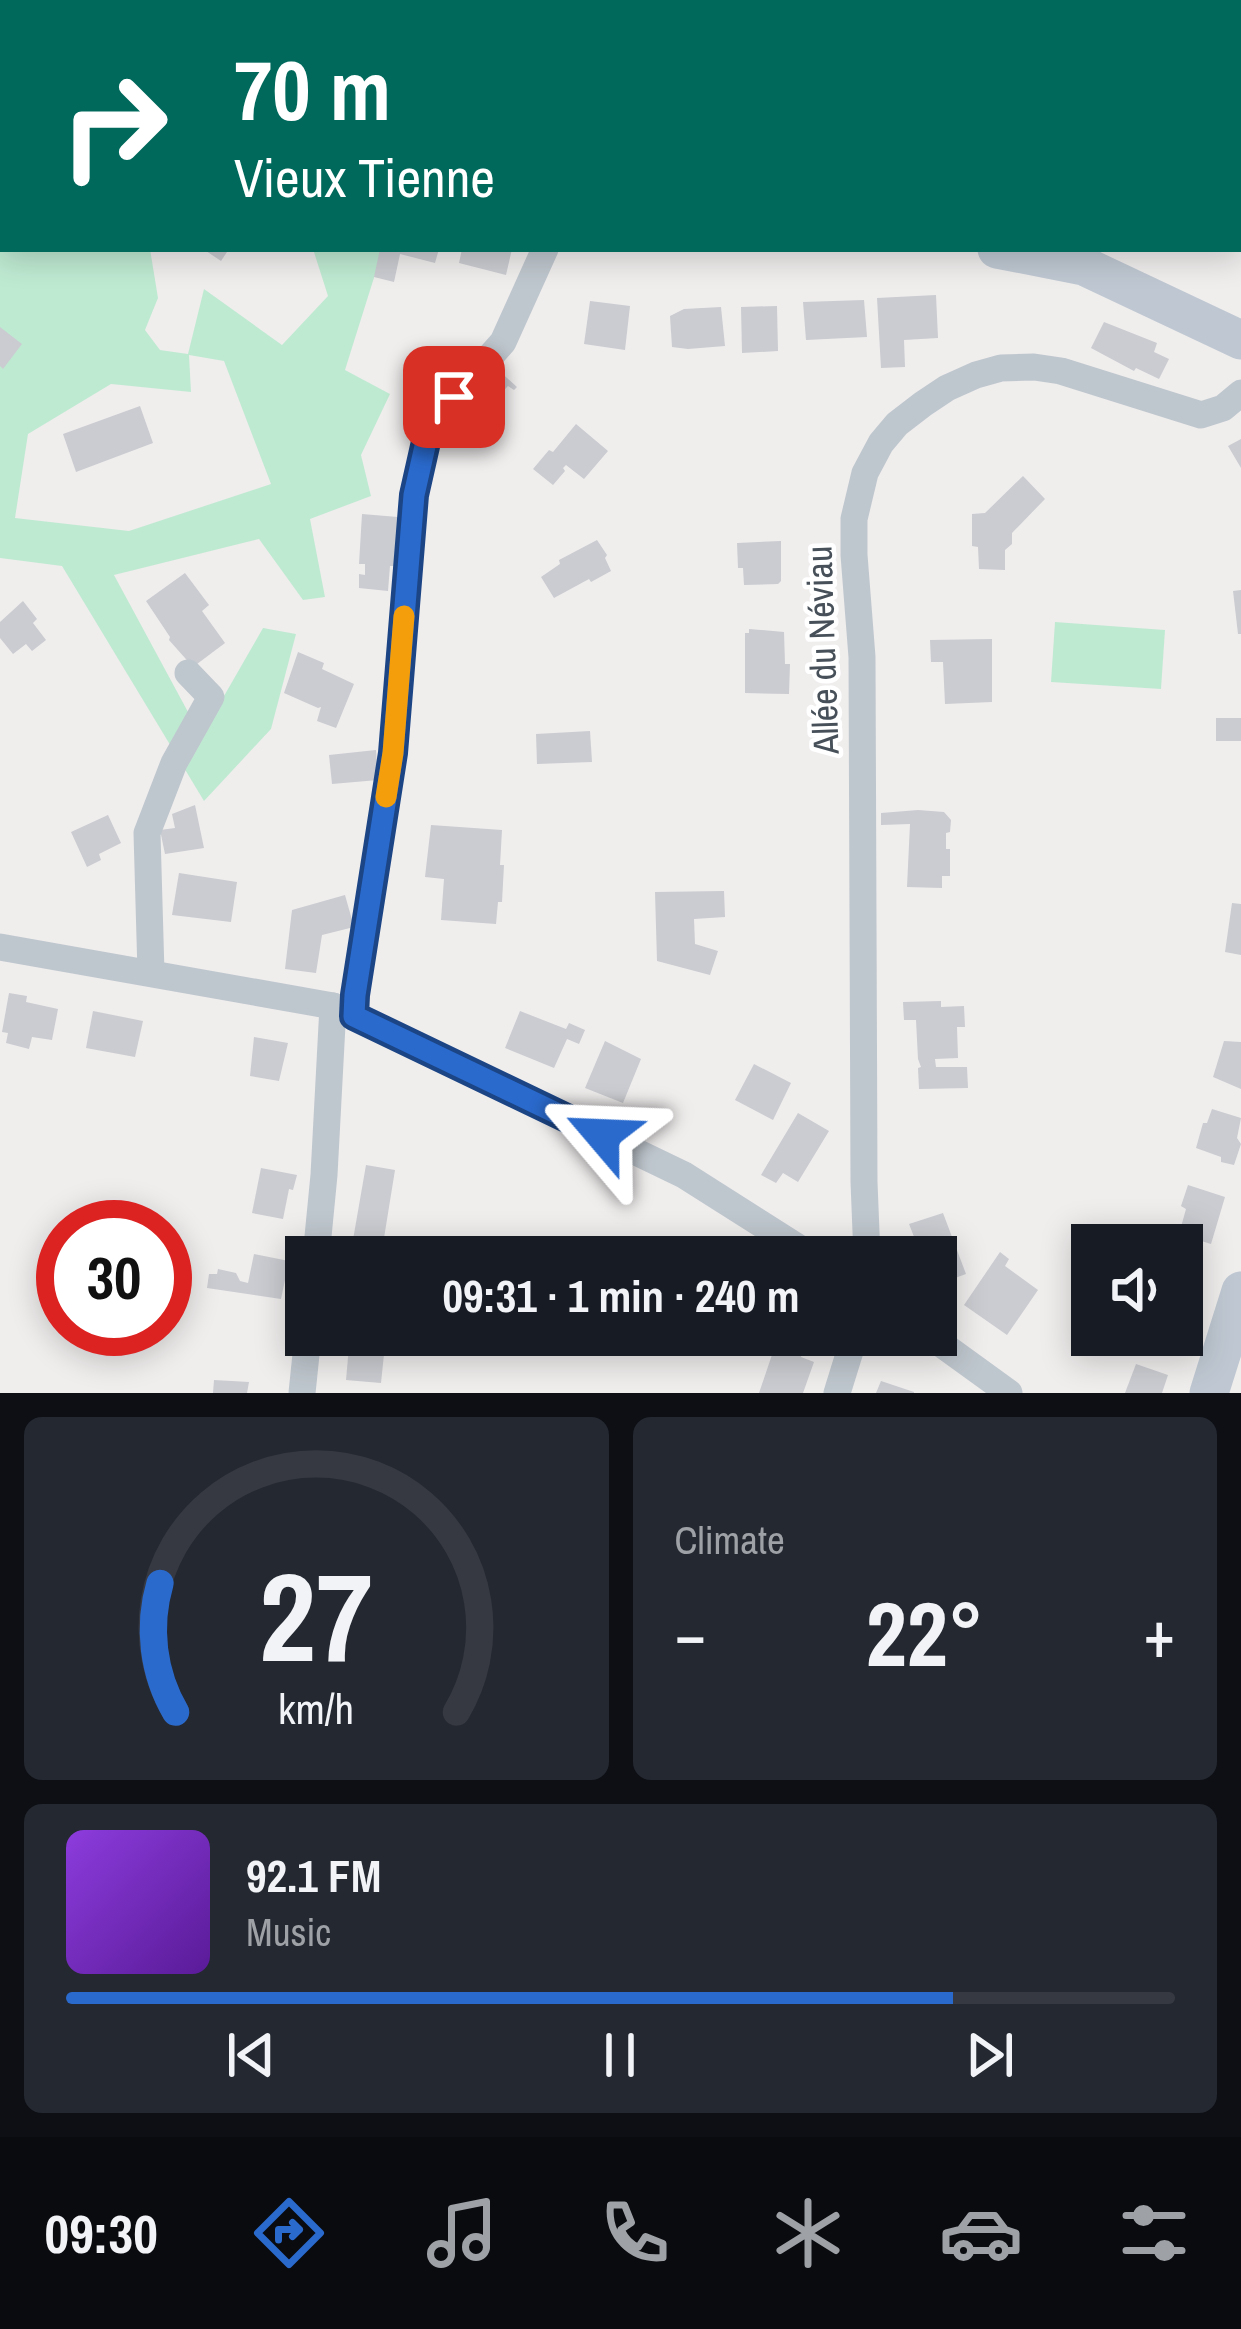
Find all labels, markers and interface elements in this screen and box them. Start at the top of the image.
text: 70 m [234,33,391,146]
icon: right [36,48,192,204]
text: Vieux Tienne [234,141,495,214]
pin [403,346,505,448]
icon: arrive [421,364,487,430]
street label: Allée du Néviau [794,545,850,756]
position arrow [539,1072,665,1198]
speed limit sign: 30 [36,1200,192,1356]
map controls [1071,1224,1203,1356]
button: sound [1071,1224,1203,1356]
text: 09:31 · 1 min · 240 m [443,1265,799,1326]
text: Climate [675,1514,785,1566]
text: 27 [259,1532,373,1700]
text: 22° [866,1573,984,1694]
text: − [675,1589,706,1678]
text: + [1143,1589,1175,1678]
text: km/h [278,1679,354,1736]
text: 92.1 FM [246,1845,381,1906]
text: Music [246,1906,331,1958]
icon: previous [218,2022,284,2088]
icon: pause [587,2022,653,2088]
icon: next [957,2022,1023,2088]
icon: directions [247,2191,331,2275]
icon: music [420,2191,504,2275]
icon: phone [593,2191,677,2275]
icon: climate [766,2191,850,2275]
icon: car [939,2191,1023,2275]
icon: filters [1112,2191,1196,2275]
text: 09:30 [45,2197,158,2270]

